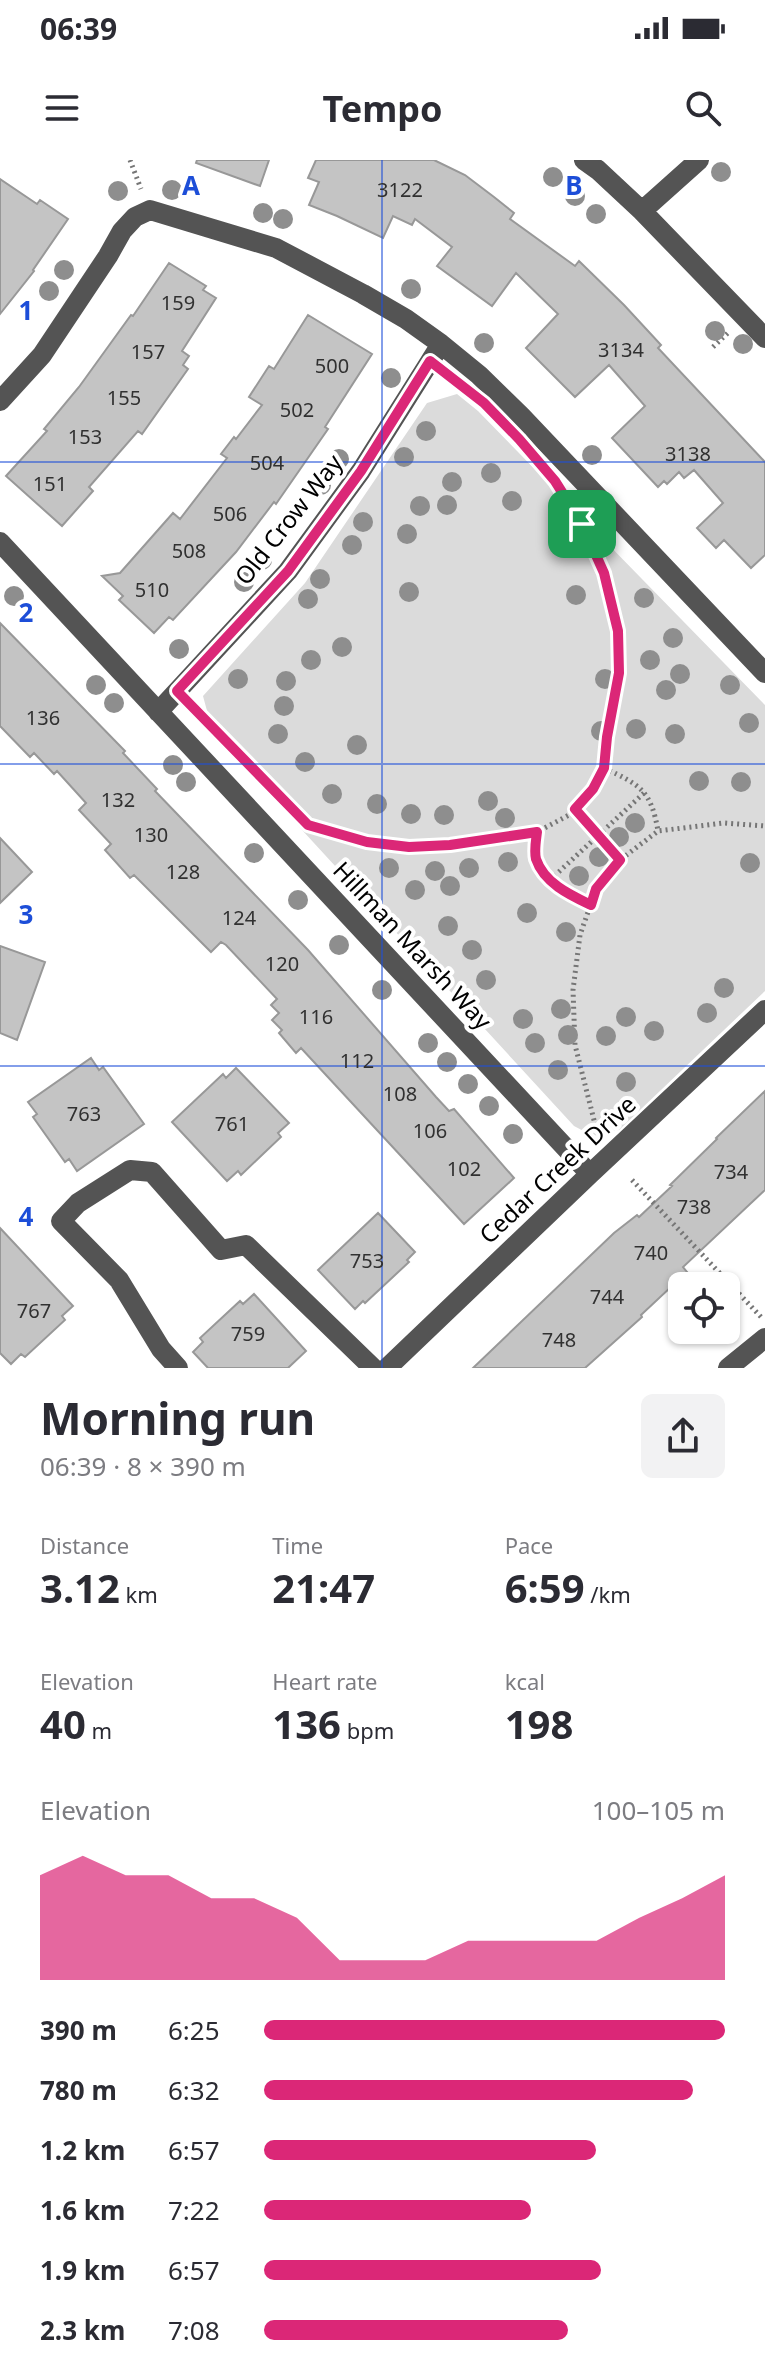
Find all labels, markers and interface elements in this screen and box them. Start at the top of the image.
text: 06:39 [40,8,117,49]
text: Tempo [322,84,443,133]
icon: menu [40,86,84,130]
icon: search [681,86,725,130]
text: A [182,167,200,203]
text: B [565,167,583,203]
house number: 3122 [377,176,423,203]
house number: 159 [161,289,195,316]
text: 1 [19,292,33,328]
house number: 3134 [598,336,644,363]
house number: 157 [131,338,165,365]
house number: 500 [315,352,349,379]
house number: 155 [107,384,141,411]
house number: 502 [280,396,314,423]
house number: 153 [68,423,102,450]
house number: 3138 [665,440,711,467]
street label: Old Crow Way [226,446,350,591]
house number: 504 [250,449,285,476]
house number: 151 [33,470,67,497]
pin [548,490,616,558]
house number: 506 [213,500,247,527]
icon: arrive [560,502,604,546]
house number: 508 [172,537,206,564]
house number: 510 [135,576,169,603]
text: 2 [19,594,34,630]
house number: 136 [26,704,60,731]
house number: 132 [101,786,135,813]
house number: 130 [134,821,168,848]
street label: Hillman Marsh Way [326,854,500,1037]
house number: 128 [166,858,200,885]
text: 3 [19,896,33,932]
house number: 124 [222,904,257,931]
house number: 120 [265,950,299,977]
house number: 116 [299,1003,333,1030]
house number: 112 [340,1047,374,1074]
house number: 108 [383,1080,417,1107]
street label: Cedar Creek Drive [471,1088,643,1250]
house number: 763 [67,1100,101,1127]
house number: 761 [215,1110,249,1137]
house number: 106 [413,1117,447,1144]
house number: 102 [447,1155,481,1182]
house number: 734 [714,1158,749,1185]
house number: 738 [677,1193,711,1220]
text: 4 [19,1198,34,1234]
house number: 740 [634,1239,668,1266]
house number: 753 [350,1247,384,1274]
map controls [668,1272,740,1344]
button: locate [668,1272,740,1344]
house number: 744 [590,1283,625,1310]
house number: 767 [17,1297,51,1324]
house number: 759 [231,1320,265,1347]
house number: 748 [542,1326,576,1353]
text: Morning run [40,1388,315,1448]
button: share [641,1394,725,1478]
text: 06:39 · 8 × 390 m [40,1448,246,1484]
text: Distance [40,1530,129,1560]
text: Time [272,1530,323,1560]
text: Pace [505,1530,553,1560]
text: 3.12 [40,1560,120,1615]
text: 21:47 [272,1560,375,1615]
text: 6:59 [505,1560,585,1615]
text: km [120,1579,158,1609]
text: /km [585,1579,631,1609]
text: Elevation [40,1666,134,1696]
text: Heart rate [272,1666,377,1696]
text: kcal [505,1666,545,1696]
text: 40 [40,1696,86,1751]
text: 136 [272,1696,341,1751]
text: 198 [505,1696,573,1751]
text: m [86,1715,112,1745]
text: bpm [341,1715,394,1745]
text: Elevation [40,1792,151,1828]
text: 100–105 m [592,1792,725,1828]
text: 390 m [40,2012,117,2048]
text: 6:25 [168,2012,220,2048]
text: 780 m [40,2072,117,2108]
text: 6:32 [168,2072,220,2108]
text: 1.2 km [40,2132,125,2168]
text: 6:57 [168,2132,220,2168]
text: 1.6 km [40,2192,125,2228]
text: 7:22 [168,2192,220,2228]
text: 1.9 km [40,2252,125,2288]
text: 6:57 [168,2252,220,2288]
text: 2.3 km [40,2312,125,2348]
text: 7:08 [168,2312,220,2348]

